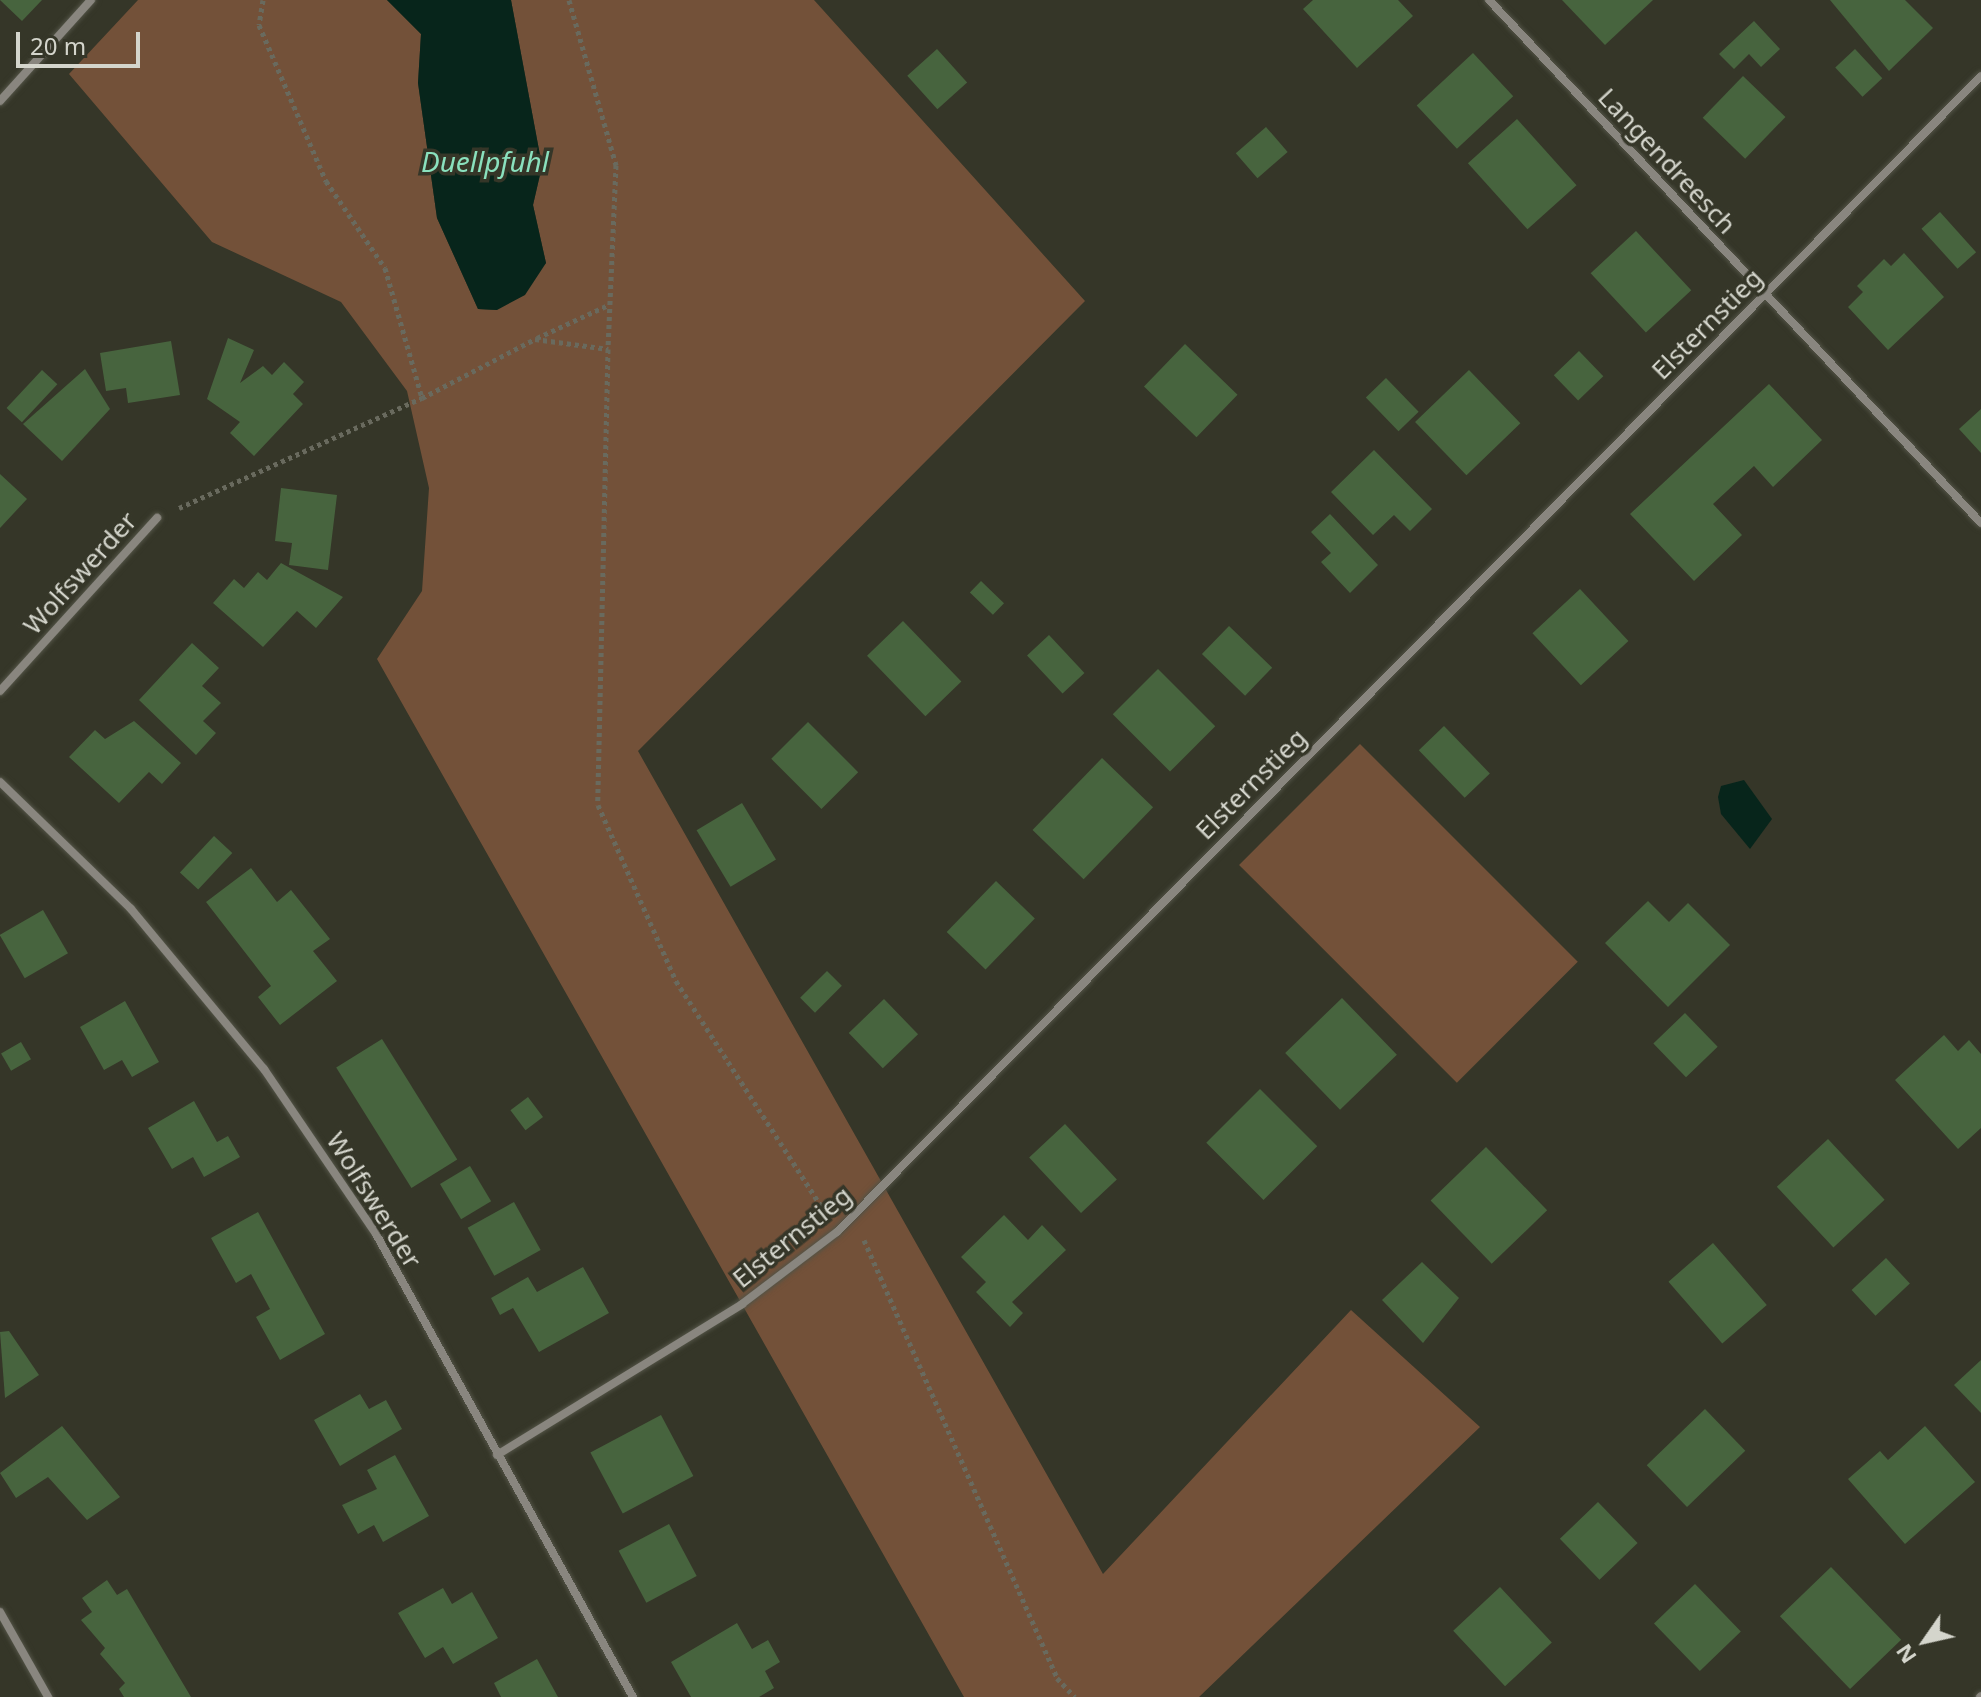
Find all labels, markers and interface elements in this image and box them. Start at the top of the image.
scale bar [20,16,144,66]
text: 20 m [30,29,86,62]
street label: Langendreesch [1592,82,1742,240]
water label: Duellpfuhl [421,144,549,178]
street label: Elsternstieg [1645,262,1769,386]
street label: Wolfswerder [17,505,143,641]
street label: Elsternstieg [1189,722,1313,846]
street label: Wolfswerder [320,1126,428,1274]
street label: Elsternstieg [726,1180,858,1294]
north arrow [1885,1601,1965,1681]
text: N [1888,1639,1923,1670]

